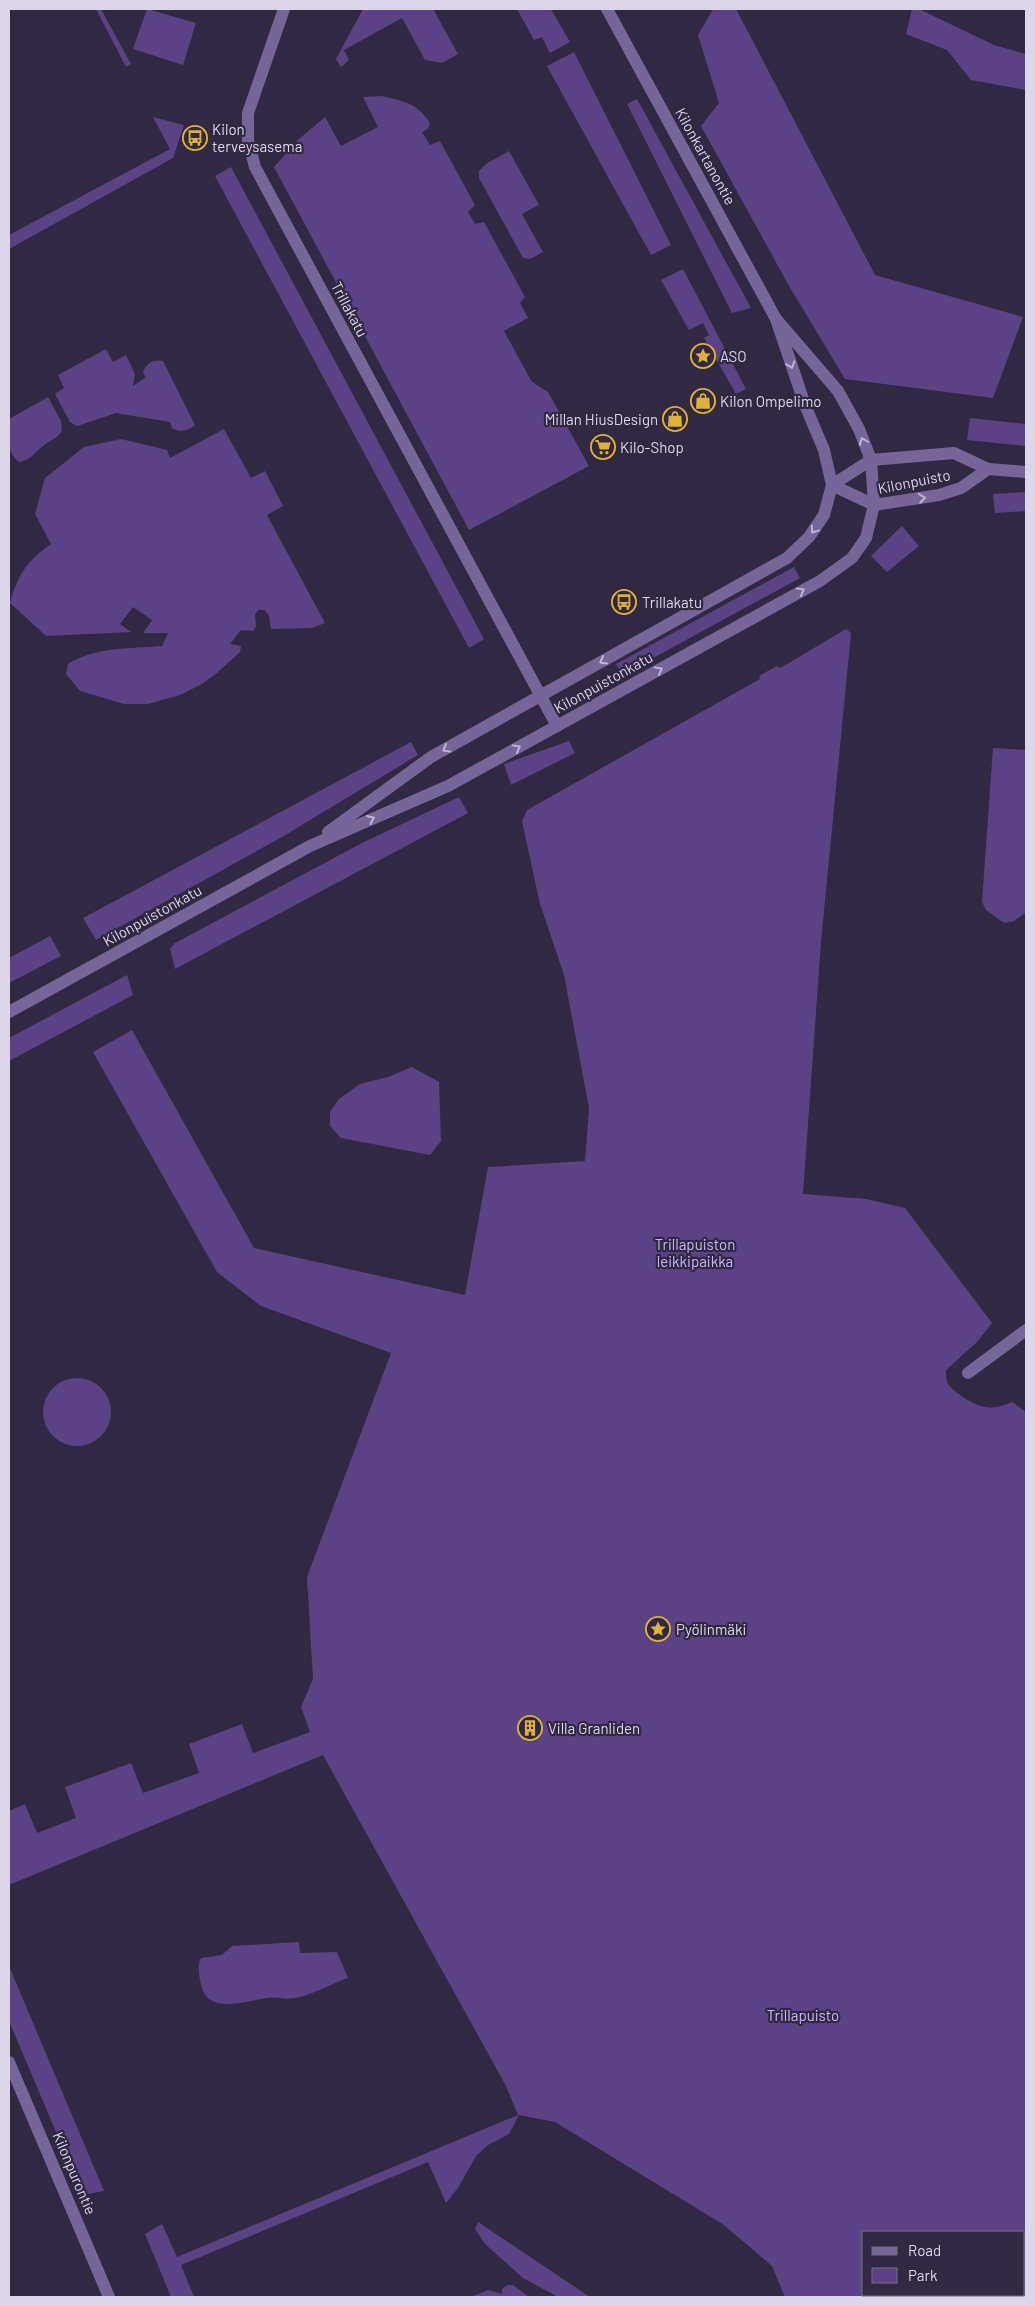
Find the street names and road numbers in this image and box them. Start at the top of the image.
street label: Kilonkartanontie [672,104,740,208]
street label: Trillakatu [328,278,372,340]
street label: Kilonpuisto [876,465,952,497]
street label: Kilonpuistonkatu [551,647,655,717]
street label: Kilonpuistonkatu [100,880,204,950]
street label: Kilonpurontie [50,2129,100,2217]

